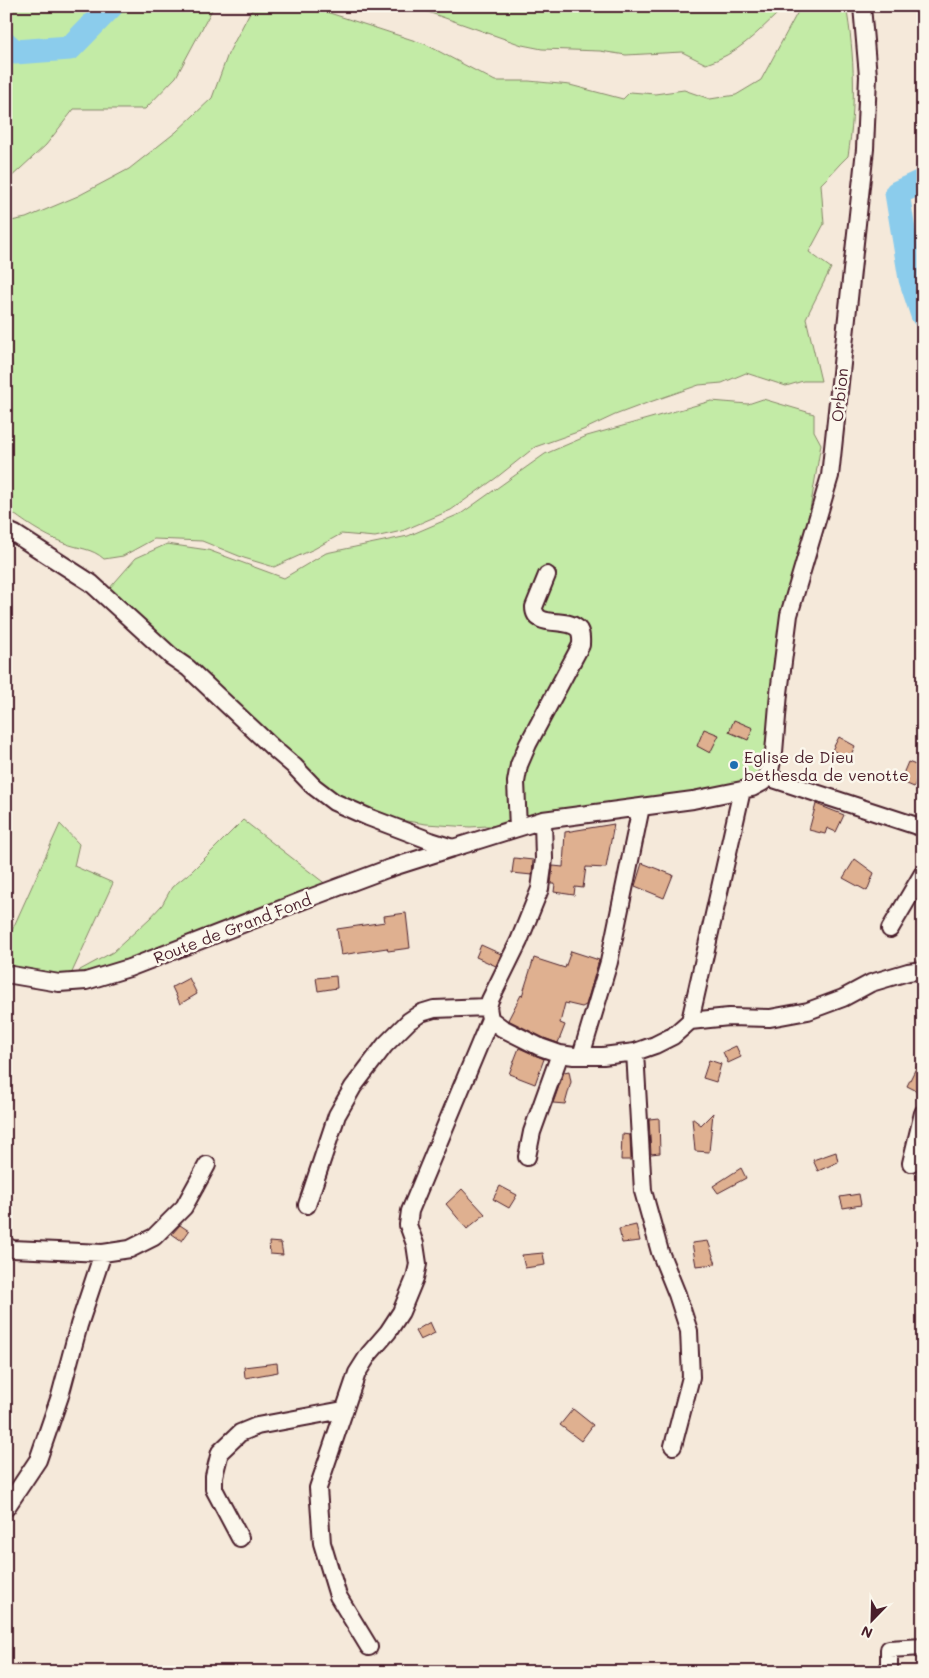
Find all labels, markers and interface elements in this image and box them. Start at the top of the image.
street label: Orbion [826,367,852,423]
place label: Eglise de Dieu bethesda de venotte [744,746,909,785]
marker: Eglise de Dieu bethesda de venotte [728,759,740,771]
street label: Route de Grand Fond [150,888,314,968]
north arrow [846,1596,896,1646]
text: N [858,1622,875,1643]

